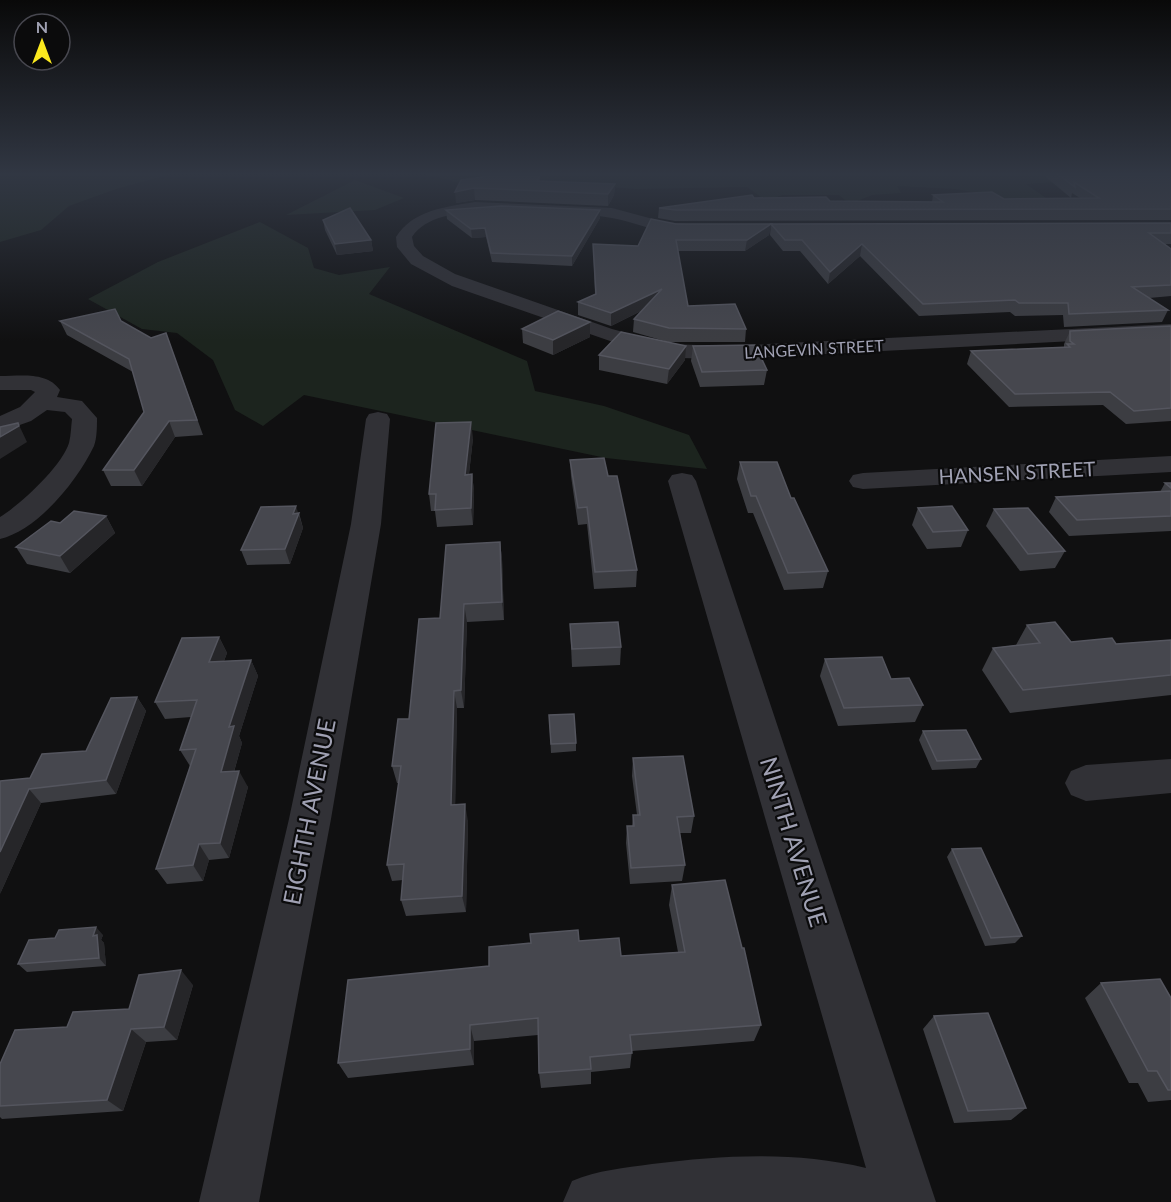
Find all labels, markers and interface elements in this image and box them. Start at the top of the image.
north arrow [12,12,72,72]
text: N [36,17,48,36]
street label: LANGEVIN STREET [744,335,885,362]
street label: HANSEN STREET [938,456,1096,488]
street label: EIGHTH AVENUE [276,716,341,907]
street label: NINTH AVENUE [755,753,834,930]

